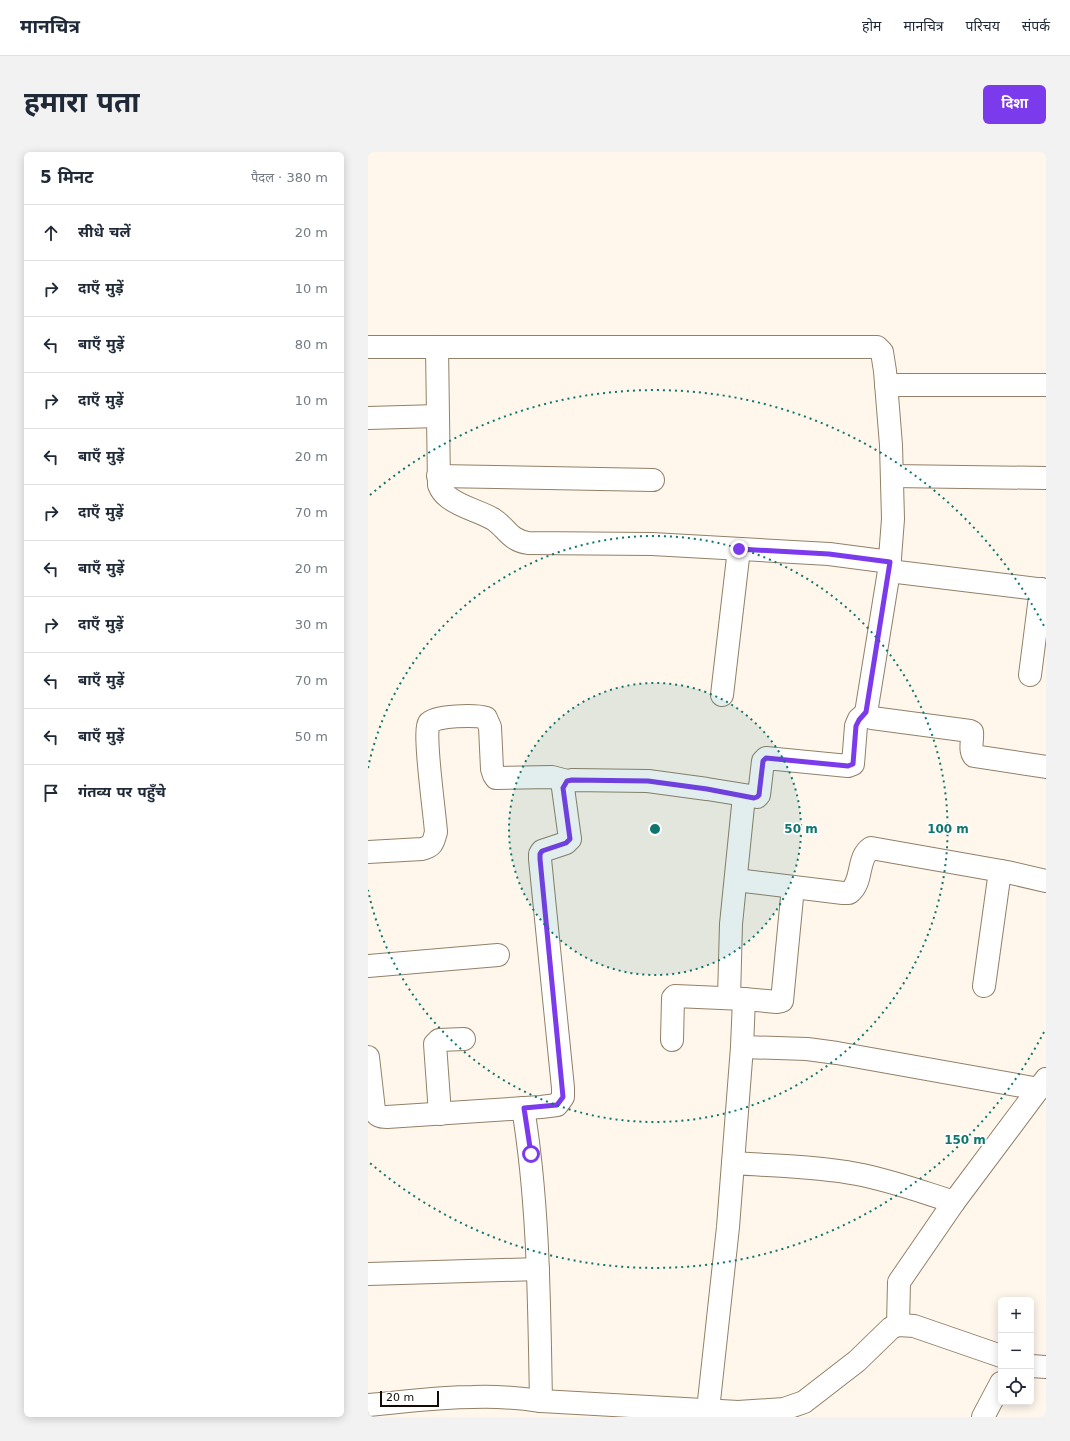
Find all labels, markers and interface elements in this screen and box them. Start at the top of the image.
text: मानचित्र [20,15,80,37]
text: होम [862,18,881,34]
text: मानचित्र [903,18,944,34]
text: परिचय [966,18,1000,34]
text: संपर्क [1022,18,1050,34]
button: दिशा [983,85,1046,124]
text: हमारा पता [24,86,139,119]
text: 5 मिनट [40,167,93,187]
text: पैदल · 380 m [251,170,328,185]
icon: ahead [40,222,62,244]
text: सीधे चलें [78,223,131,241]
text: 20 m [295,225,328,240]
icon: right [40,278,62,300]
text: दाएँ मुड़ें [78,279,124,297]
text: 10 m [295,281,328,296]
icon: left [40,334,62,356]
text: बाएँ मुड़ें [78,335,124,353]
text: 80 m [295,337,328,352]
icon: right [40,390,62,412]
text: दाएँ मुड़ें [78,391,124,409]
text: 10 m [295,393,328,408]
icon: left [40,446,62,468]
text: बाएँ मुड़ें [78,447,124,465]
text: 20 m [295,449,328,464]
icon: right [40,502,62,524]
text: दाएँ मुड़ें [78,503,124,521]
text: 70 m [295,505,328,520]
route end [730,540,748,558]
icon: left [40,558,62,580]
text: बाएँ मुड़ें [78,559,124,577]
text: 20 m [295,561,328,576]
icon: right [40,614,62,636]
text: दाएँ मुड़ें [78,615,124,633]
text: 30 m [295,617,328,632]
icon: left [40,670,62,692]
text: बाएँ मुड़ें [78,671,124,689]
text: 70 m [295,673,328,688]
icon: left [40,726,62,748]
text: बाएँ मुड़ें [78,727,124,745]
text: 50 m [295,729,328,744]
icon: arrive [40,782,62,804]
text: गंतव्य पर पहुँचे [78,783,166,801]
centre of rings [648,822,662,836]
text: 50 m [784,822,818,836]
text: 100 m [927,822,969,836]
text: 150 m [944,1133,986,1147]
route start [522,1145,540,1163]
map controls [998,1297,1034,1405]
button: + [998,1297,1034,1333]
button: − [998,1333,1034,1369]
button: locate [998,1369,1034,1405]
scale bar [380,1389,439,1408]
text: 20 m [386,1391,414,1404]

